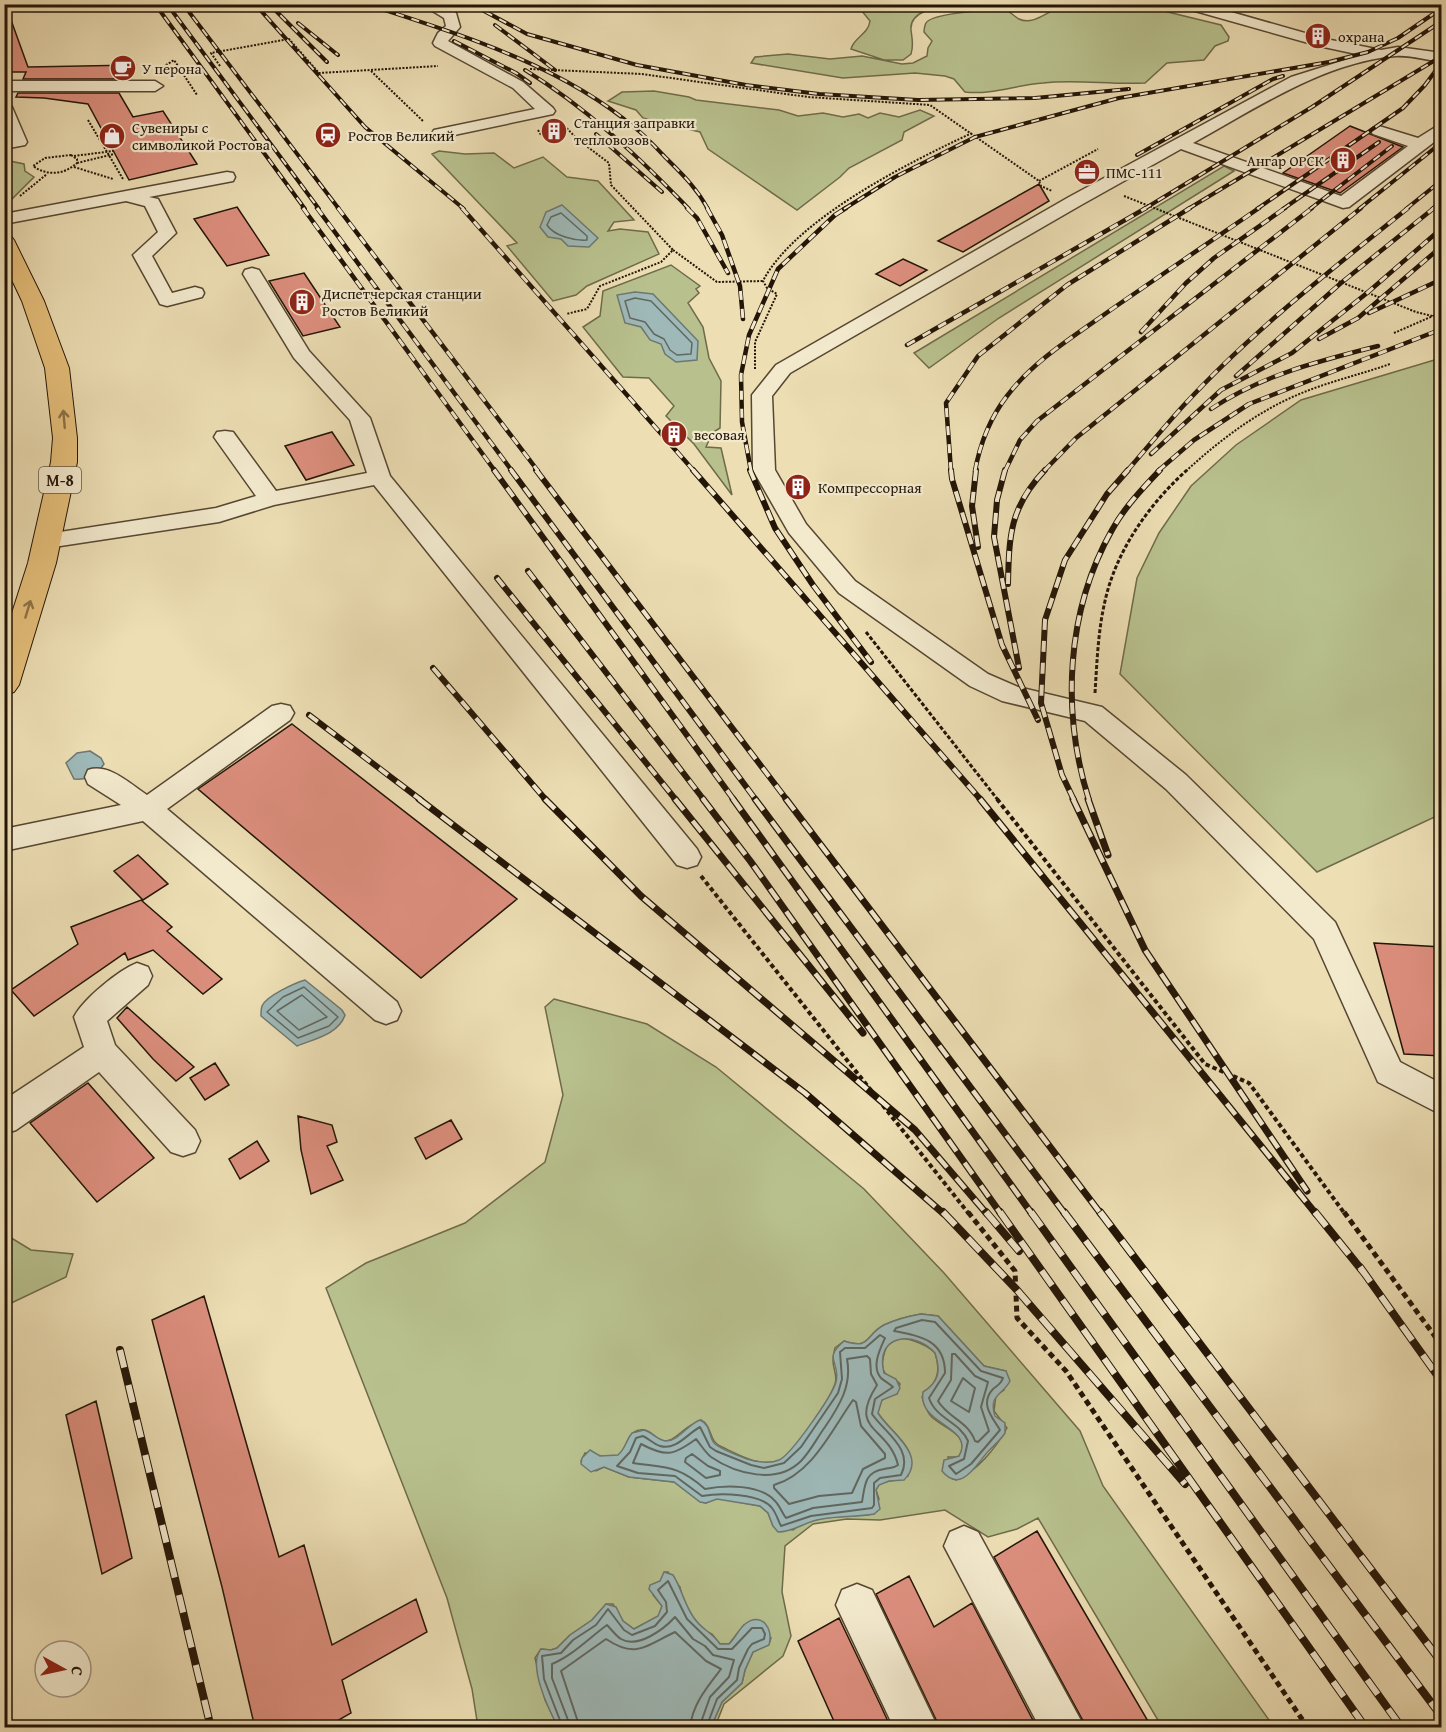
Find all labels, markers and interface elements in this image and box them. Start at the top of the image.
building icon: охрана [1303,21,1333,51]
place label: охрана [1338,26,1385,47]
cafe icon: У перона [108,53,138,83]
place label: У перона [142,58,202,79]
place label: Станция заправки тепловозов [574,112,695,150]
building icon: Станция заправки тепловозов [539,116,569,146]
place label: Сувениры с символикой Ростова [132,117,271,155]
station icon: Ростов Великий [313,120,343,150]
shop icon: Сувениры с символикой Ростова [97,121,127,151]
place label: Ростов Великий [348,125,454,146]
building icon: Ангар ОРСК [1328,145,1358,175]
place label: Ангар ОРСК [1247,150,1325,171]
office icon: ПМС-111 [1072,157,1102,187]
place label: ПМС-111 [1106,162,1162,183]
place label: Диспетчерская станции Ростов Великий [321,283,482,321]
building icon: Диспетчерская станции Ростов Великий [287,287,317,317]
one-way arrow [58,409,69,429]
building icon: весовая [659,419,689,449]
place label: весовая [694,424,745,445]
road number: М-8 [39,467,81,493]
building icon: Компрессорная [783,472,813,502]
place label: Компрессорная [818,477,922,498]
one-way arrow [23,600,34,619]
north arrow [33,1639,93,1699]
text: С [65,1665,90,1677]

